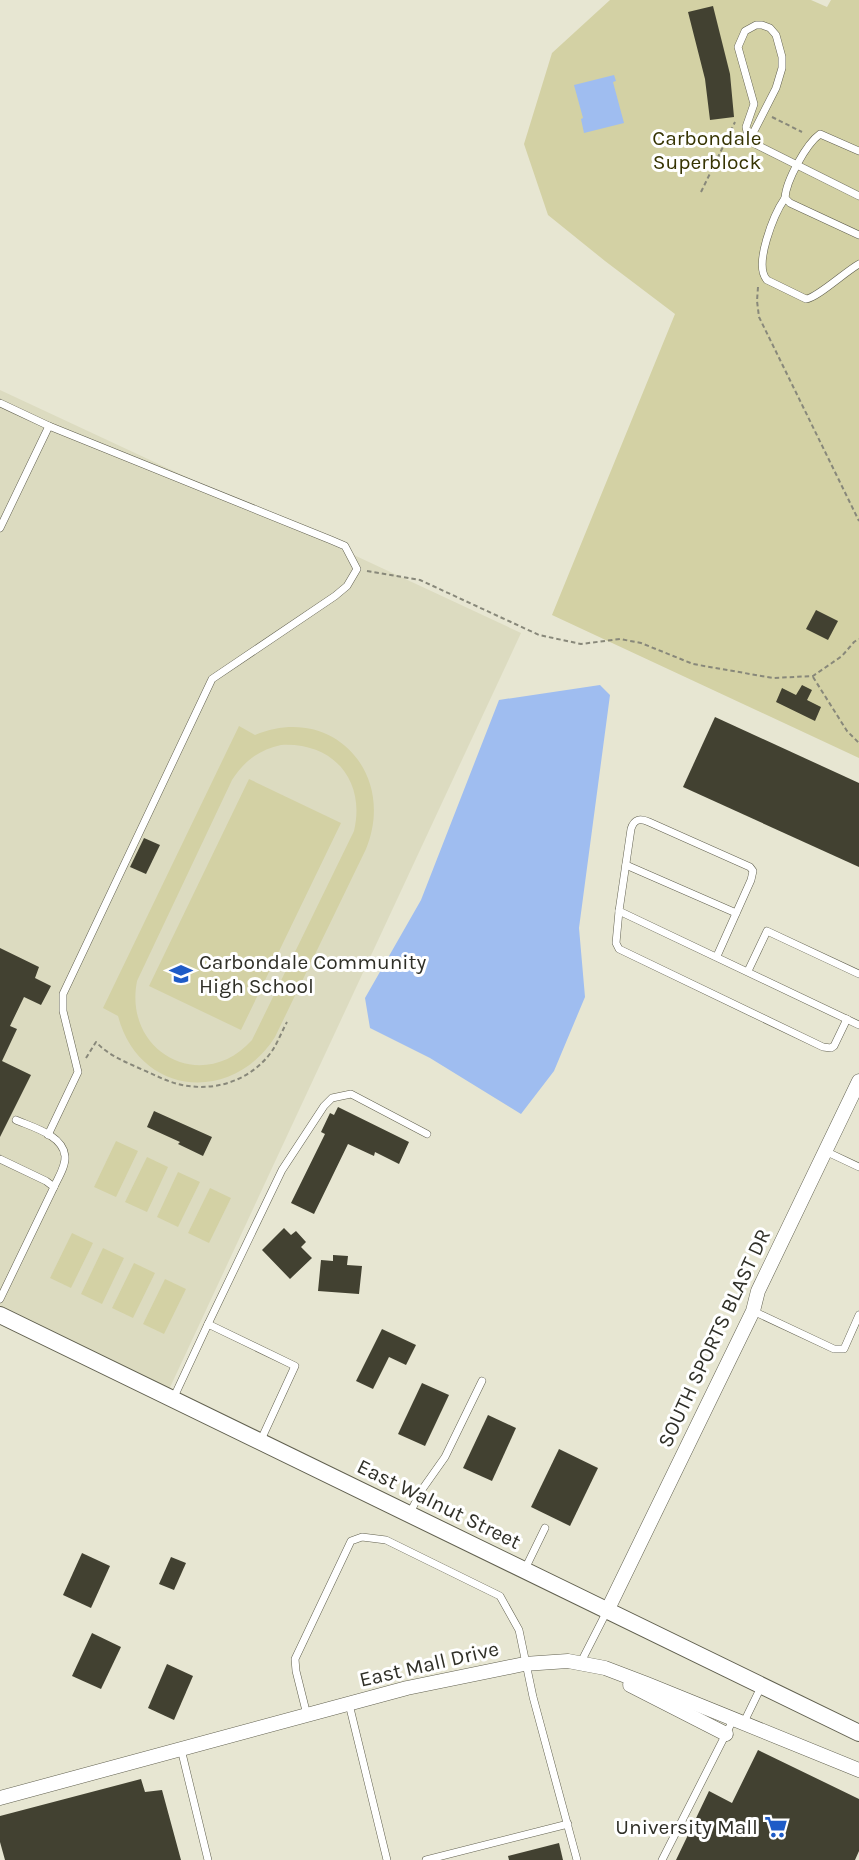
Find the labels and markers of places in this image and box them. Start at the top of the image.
place label: Carbondale Community High School [199,950,426,998]
school or university icon: Carbondale Community High School [168,961,194,987]
supermarket icon: University Mall [763,1814,789,1840]
place label: University Mall [615,1815,758,1839]

